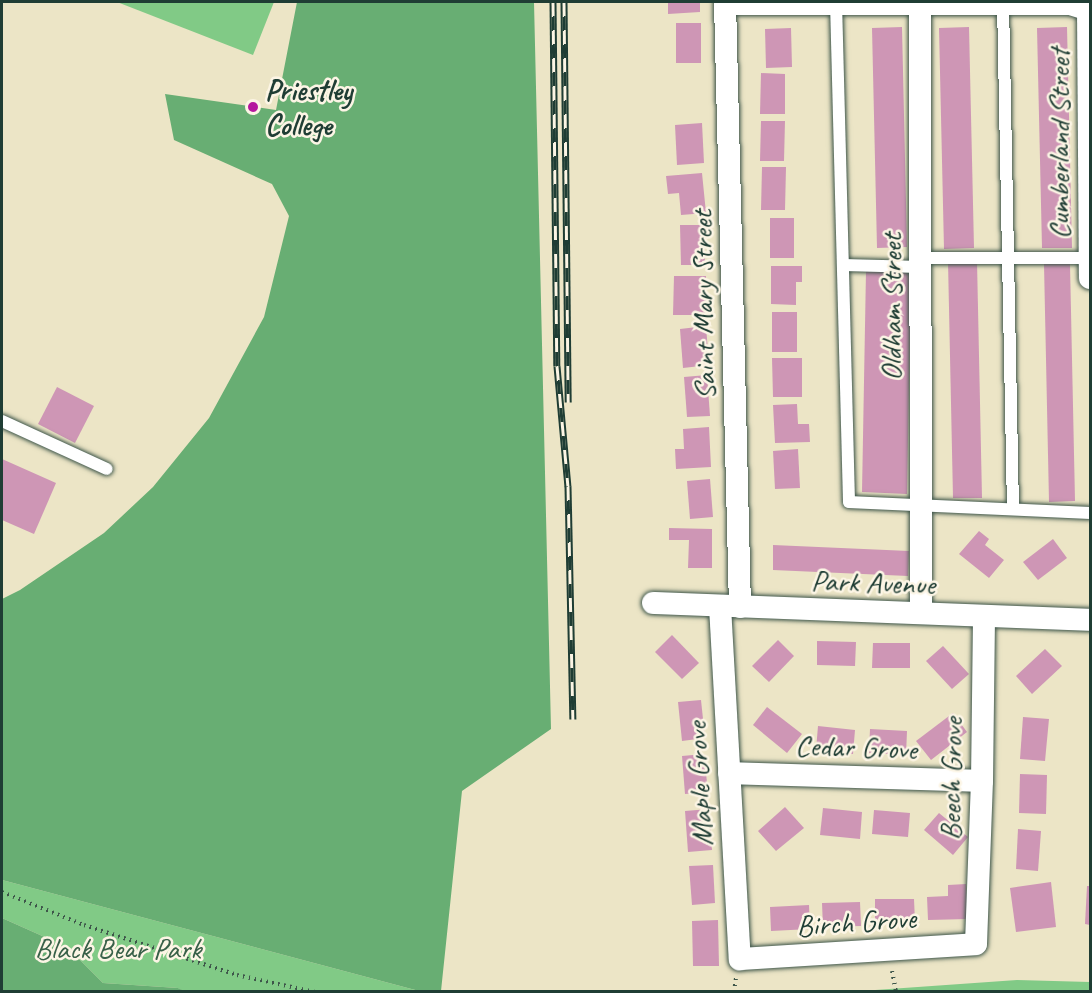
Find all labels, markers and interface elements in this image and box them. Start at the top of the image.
street label: Cumberland Street [1041,49,1077,239]
place label: Priestley College [265,72,352,142]
marker: Priestley College [246,100,260,114]
street label: Saint Mary Street [683,209,723,401]
street label: Oldham Street [873,233,909,381]
street label: Park Avenue [811,562,935,602]
street label: Beech Grove [932,718,970,840]
street label: Maple Grove [678,721,720,847]
street label: Cedar Grove [795,727,917,767]
street label: Birch Grove [795,900,917,944]
park label: Black Bear Park [35,930,201,966]

